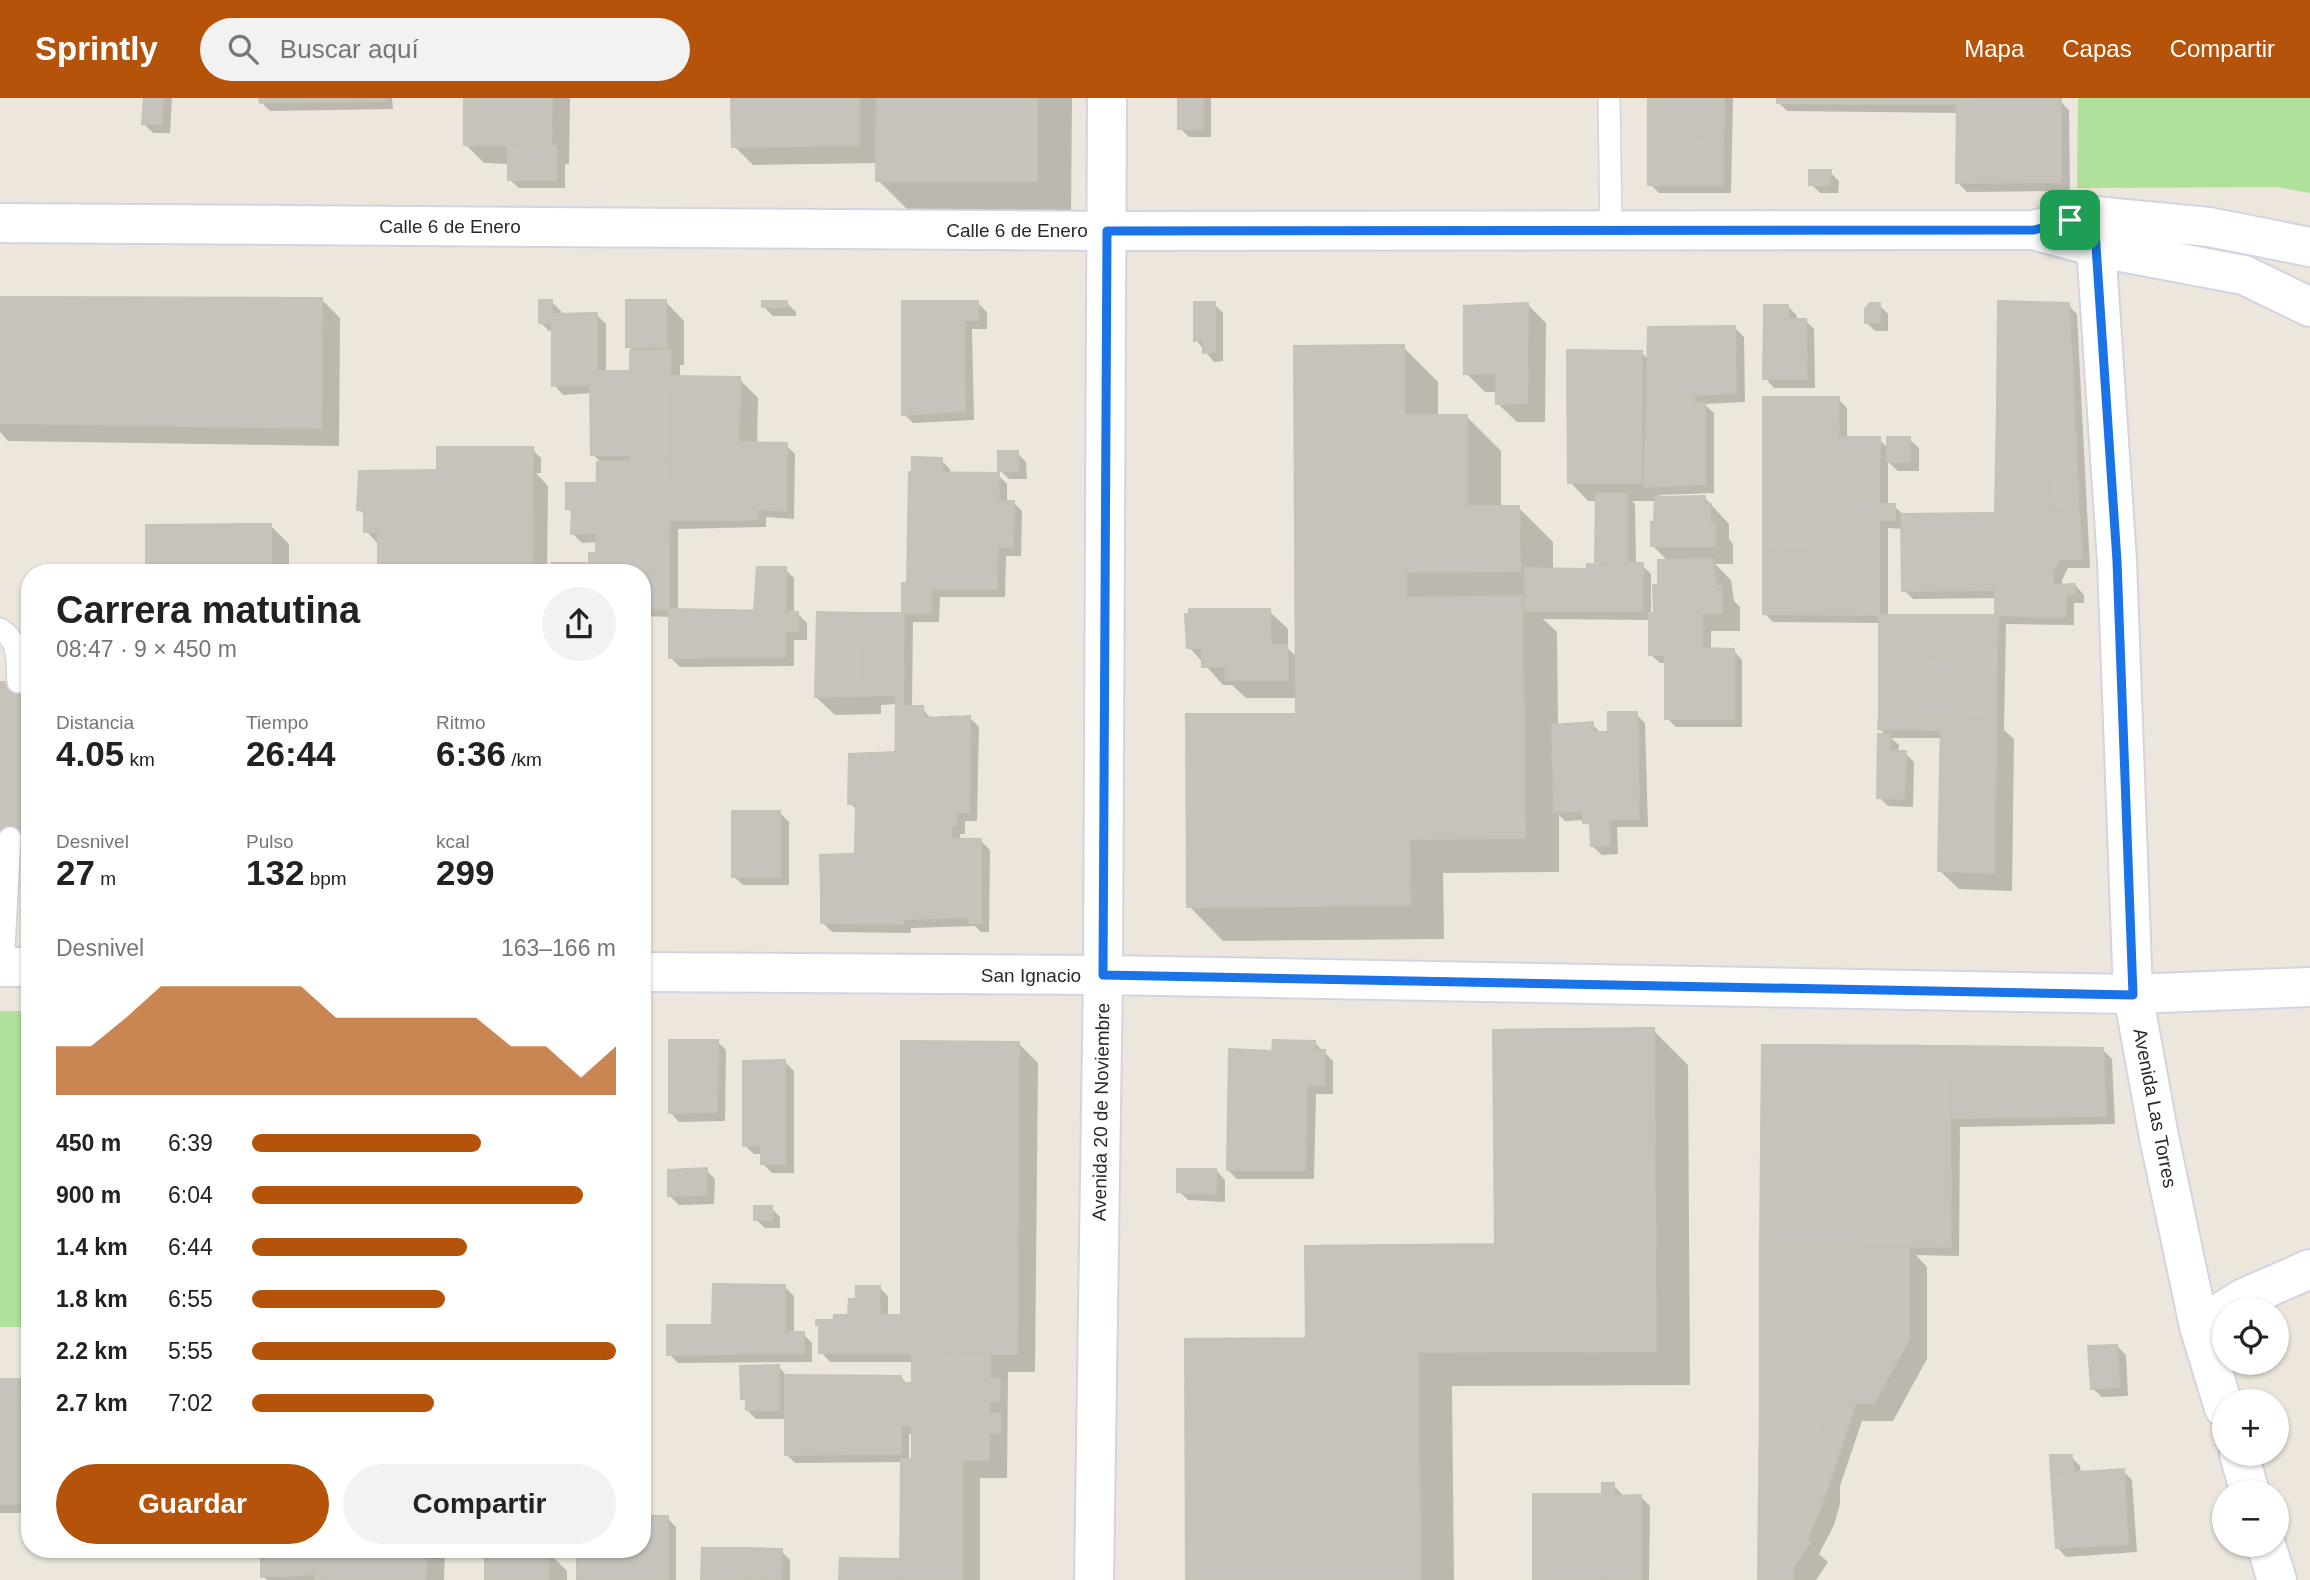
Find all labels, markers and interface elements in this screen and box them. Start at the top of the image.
search box [200,18,690,81]
text: Sprintly [35,30,158,67]
icon: search [224,30,262,68]
text: Buscar aquí [280,34,419,64]
text: Mapa [1964,35,2024,62]
text: Capas [2062,35,2132,62]
text: Compartir [2170,35,2275,62]
pin [2040,190,2100,250]
icon: arrive [2051,201,2089,239]
street label: Calle 6 de Enero [379,216,521,237]
street label: Calle 6 de Enero [946,220,1088,241]
button: share [542,587,616,661]
text: Carrera matutina [56,589,360,631]
text: 08:47 · 9 × 450 m [56,636,237,662]
text: Distancia [56,712,134,733]
text: Tiempo [246,712,309,733]
text: Ritmo [436,712,486,733]
text: 4.05 [56,734,124,773]
text: 26:44 [246,734,336,773]
text: 6:36 [436,734,506,773]
text: km [124,749,155,770]
text: /km [506,749,542,770]
text: Desnivel [56,831,129,852]
text: Pulso [246,831,294,852]
text: kcal [436,831,470,852]
text: 27 [56,853,95,892]
text: 132 [246,853,304,892]
text: 299 [436,853,494,892]
text: m [95,868,116,889]
text: bpm [304,868,347,889]
text: Desnivel [56,935,144,961]
text: 163–166 m [501,935,616,961]
street label: San Ignacio [981,965,1081,986]
street label: Avenida 20 de Noviembre [1089,1003,1113,1221]
street label: Avenida Las Torres [2129,1027,2181,1189]
text: 450 m [56,1130,121,1156]
text: 6:39 [168,1130,213,1156]
text: 900 m [56,1182,121,1208]
text: 6:04 [168,1182,213,1208]
text: 1.4 km [56,1234,128,1260]
text: 6:44 [168,1234,213,1260]
text: 1.8 km [56,1286,128,1312]
text: 6:55 [168,1286,213,1312]
map controls [2212,1298,2289,1557]
button: locate [2212,1298,2289,1375]
text: 2.2 km [56,1338,128,1364]
text: 5:55 [168,1338,213,1364]
button: + [2212,1389,2289,1466]
text: 2.7 km [56,1390,128,1416]
text: 7:02 [168,1390,213,1416]
button: Guardar [56,1464,329,1544]
button: Compartir [343,1464,616,1544]
button: − [2212,1480,2289,1557]

